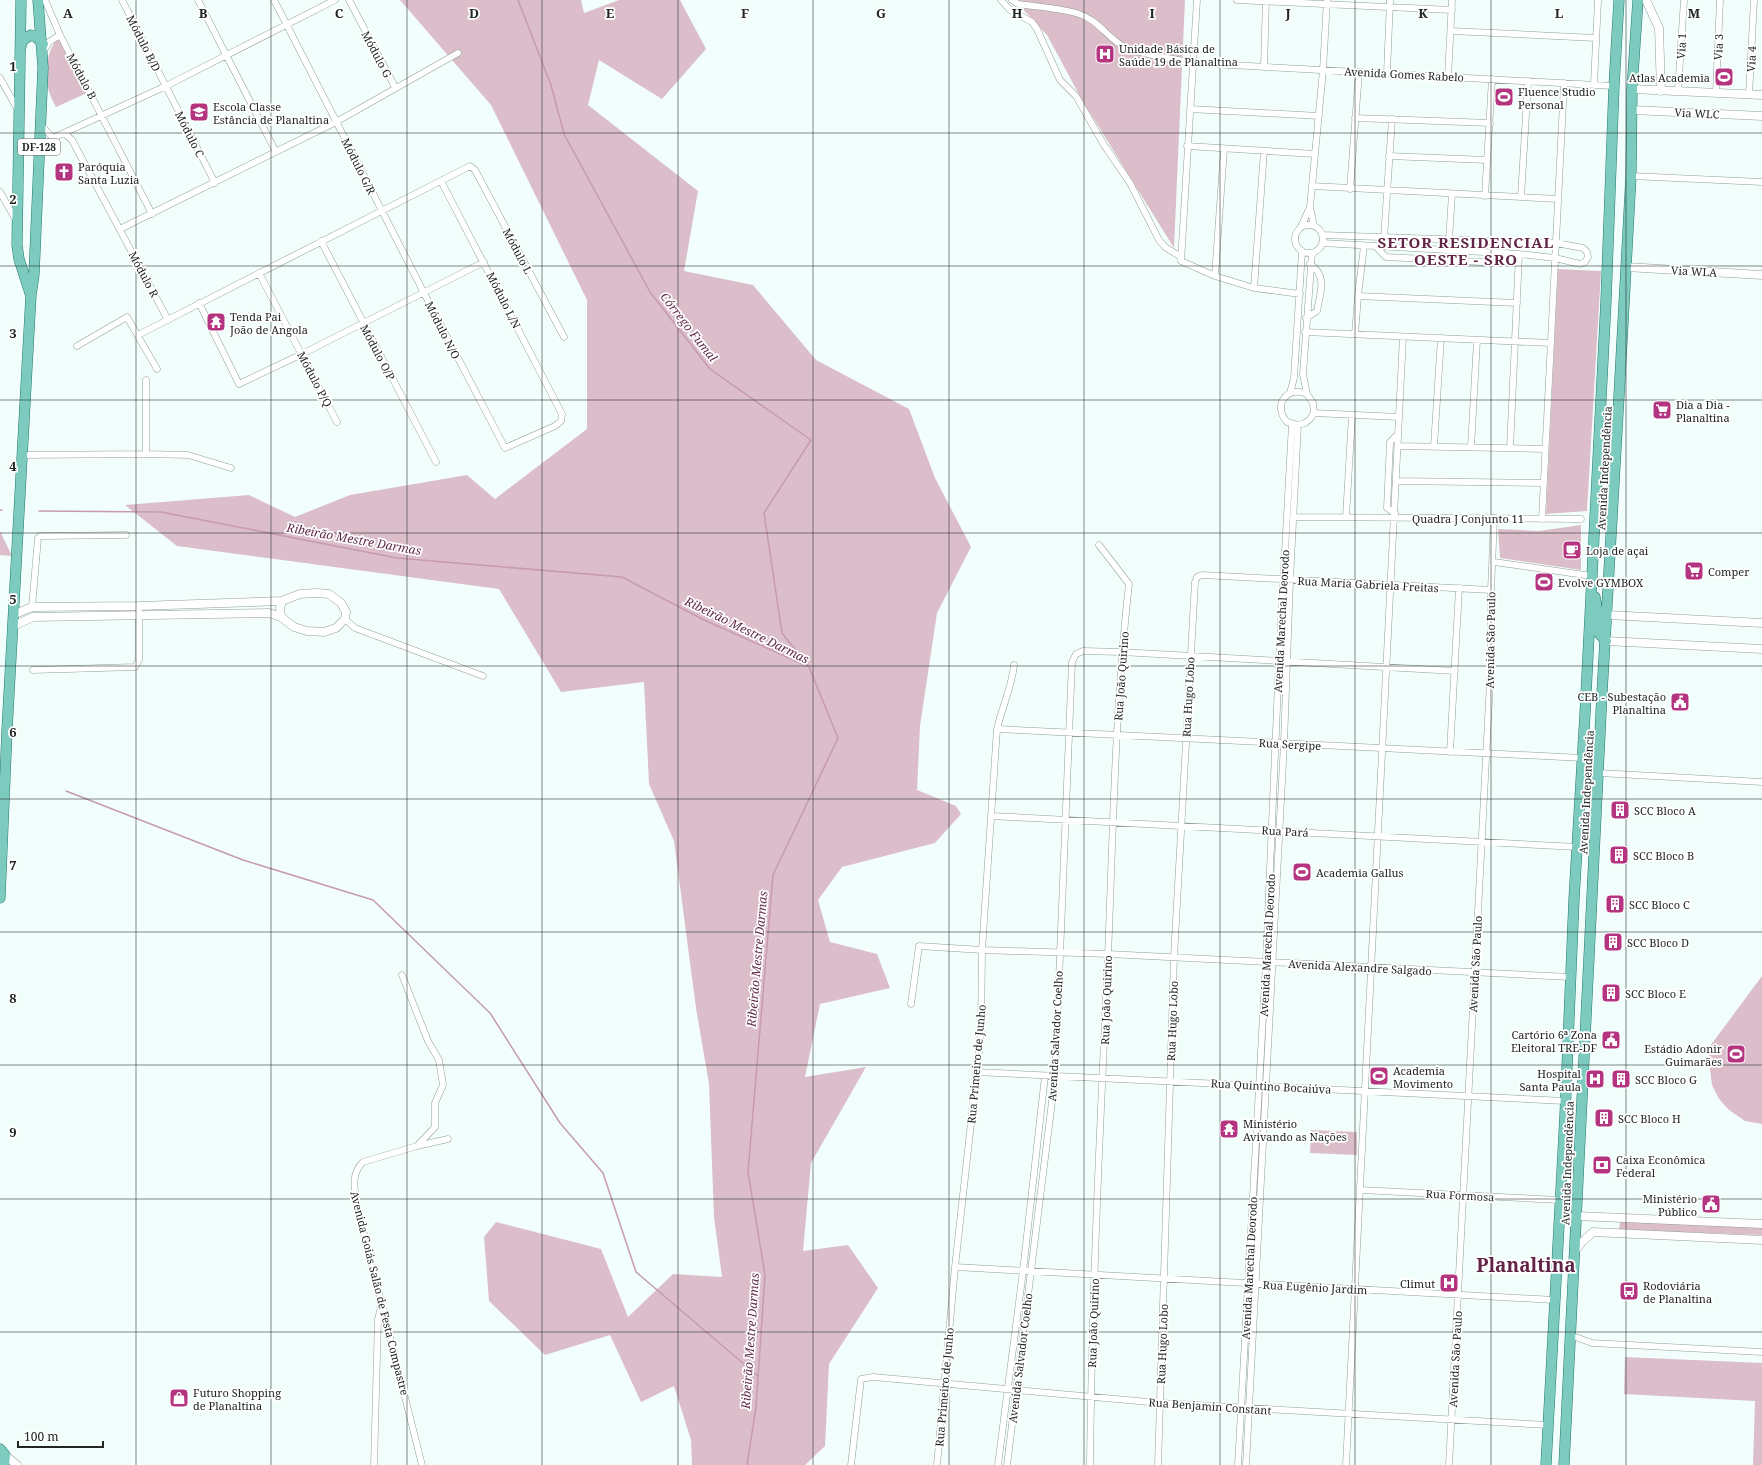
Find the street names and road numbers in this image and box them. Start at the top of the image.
street label: Módulo B/D [123,12,165,74]
street label: Módulo G [358,28,396,80]
street label: Via 1 [1673,33,1689,59]
street label: Via 3 [1710,34,1726,60]
street label: Via 4 [1743,46,1759,72]
street label: Módulo B [64,50,100,102]
street label: Avenida Gomes Rabelo [1344,63,1464,85]
street label: Via WLC [1674,104,1720,122]
street label: Módulo C [172,108,208,160]
street label: Módulo G/R [338,135,380,197]
road number: DF-128 [18,139,60,155]
street label: Módulo L [500,225,536,277]
street label: Módulo R [126,248,163,300]
street label: Via WLA [1671,262,1718,280]
street label: Módulo L/N [483,269,525,331]
street label: Módulo N/O [422,299,464,361]
street label: Módulo O/P [357,322,399,383]
street label: Módulo P/Q [294,349,336,409]
street label: Avenida Independência [1593,406,1615,530]
street label: Quadra J Conjunto 11 [1412,511,1524,526]
street label: Avenida Marechal Deorodo [1270,549,1292,693]
street label: Rua Maria Gabriela Freitas [1297,573,1439,595]
street label: Avenida São Paulo [1482,592,1498,688]
street label: Rua João Quirino [1110,631,1132,721]
street label: Rua Hugo Lobo [1178,656,1198,738]
street label: Avenida Independência [1575,730,1597,854]
street label: Rua Sergipe [1258,735,1322,753]
street label: Rua Pará [1261,822,1309,840]
street label: Avenida Marechal Deorodo [1256,873,1278,1017]
street label: Avenida São Paulo [1465,915,1485,1013]
street label: Rua João Quirino [1097,955,1115,1045]
street label: Avenida Alexandre Salgado [1288,956,1432,978]
street label: Avenida Salvador Coelho [1044,970,1066,1102]
street label: Rua Hugo Lobo [1163,981,1181,1061]
street label: Rua Primeiro de Junho [963,1004,989,1124]
street label: Rua Quintino Bocaiúva [1210,1075,1332,1097]
street label: Avenida Independência [1557,1101,1577,1225]
street label: Rua Formosa [1425,1186,1495,1204]
street label: Avenida Goiás Salão de Festa Compastre [347,1189,413,1397]
street label: Avenida Marechal Deorodo [1238,1196,1260,1340]
street label: Rua Eugênio Jardim [1262,1277,1368,1297]
street label: Rua João Quirino [1084,1278,1102,1368]
street label: Avenida Salvador Coelho [1005,1292,1035,1424]
street label: Rua Hugo Lobo [1153,1304,1171,1384]
street label: Avenida São Paulo [1445,1310,1465,1408]
street label: Rua Primeiro de Junho [931,1327,957,1447]
street label: Rua Benjamin Constant [1148,1394,1272,1418]

